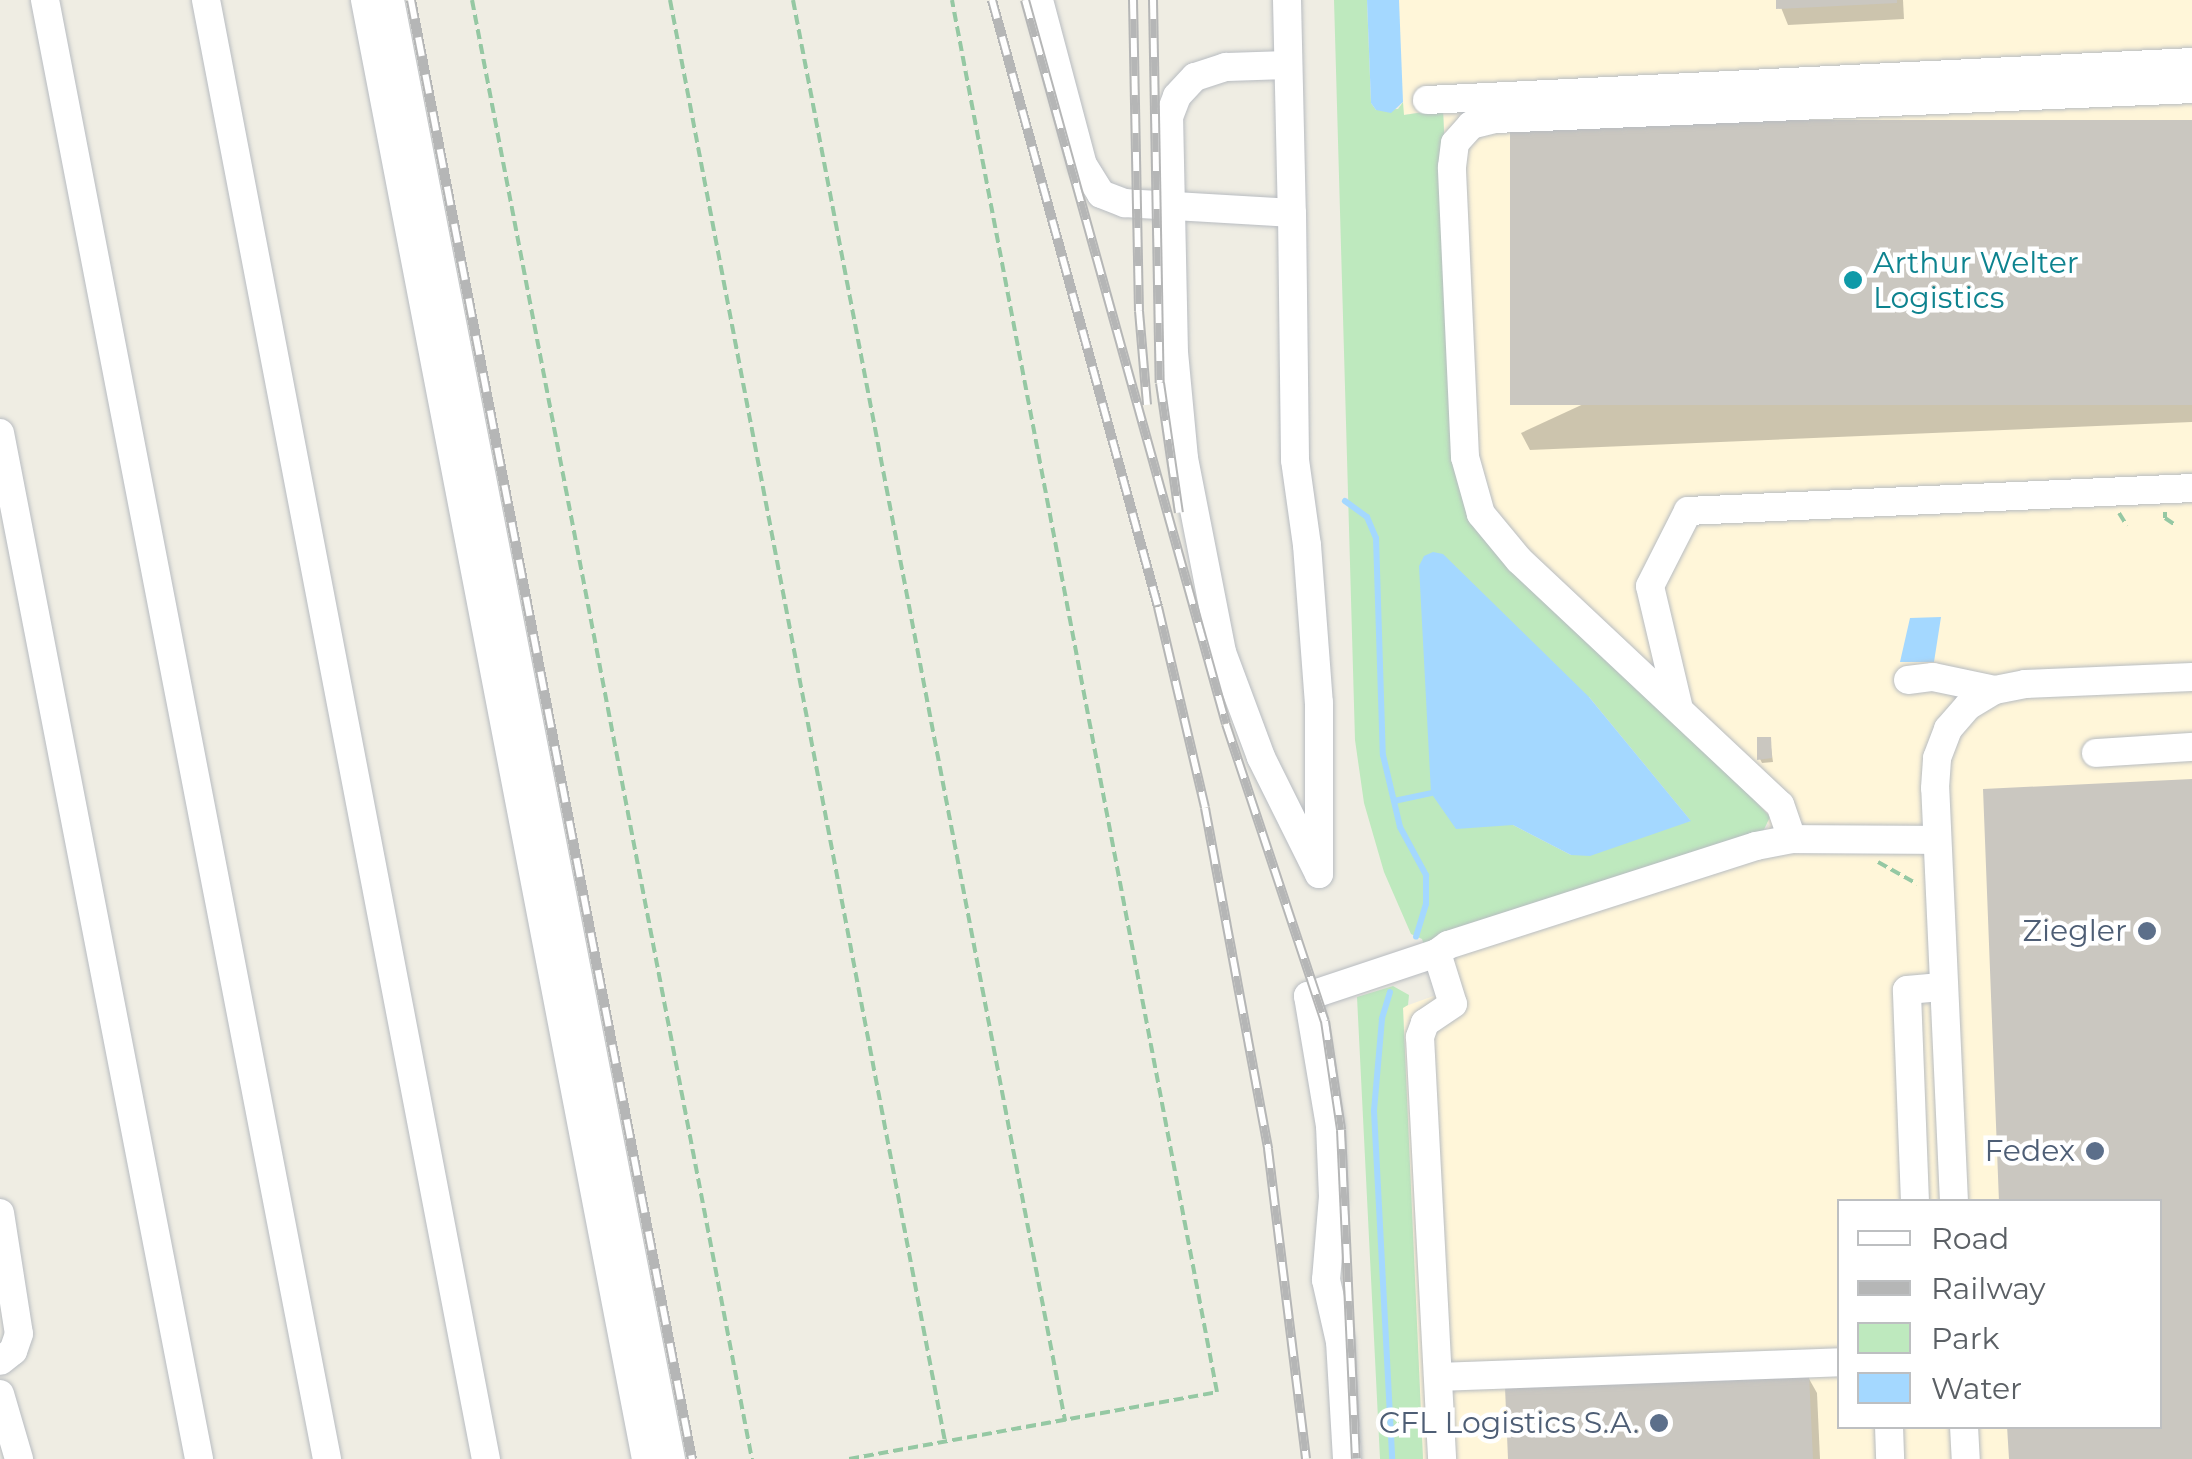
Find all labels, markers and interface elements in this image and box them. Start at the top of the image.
place label: Arthur Welter Logistics [1873,245,2079,316]
marker: Arthur Welter Logistics [1842,269,1864,291]
place label: Ziegler [2023,913,2127,949]
marker: Ziegler [2136,920,2158,942]
place label: Fedex [1984,1133,2075,1169]
marker: Fedex [2084,1140,2106,1162]
legend [1837,1199,2162,1429]
text: Road [1931,1220,2009,1257]
text: Railway [1931,1270,2046,1307]
text: Park [1931,1320,2000,1357]
text: Water [1931,1370,2022,1407]
place label: CFL Logistics S.A. [1379,1405,1639,1441]
marker: CFL Logistics S.A. [1648,1412,1670,1434]

